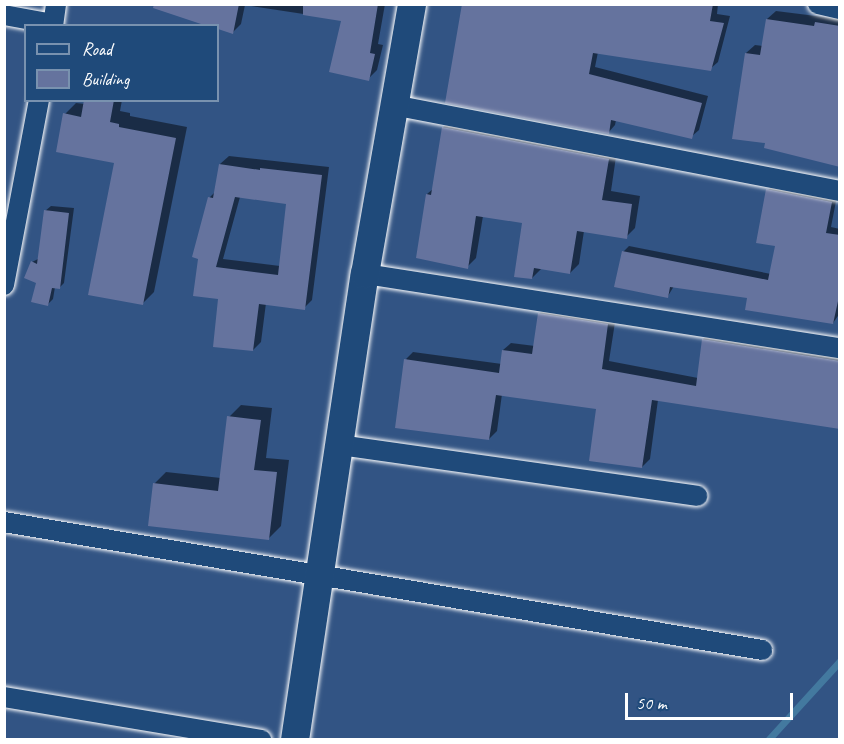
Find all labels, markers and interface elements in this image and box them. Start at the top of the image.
legend [24,24,219,102]
text: Road [82,38,112,60]
text: Building [82,68,129,90]
scale bar [628,681,796,719]
text: 50 m [636,692,667,714]

